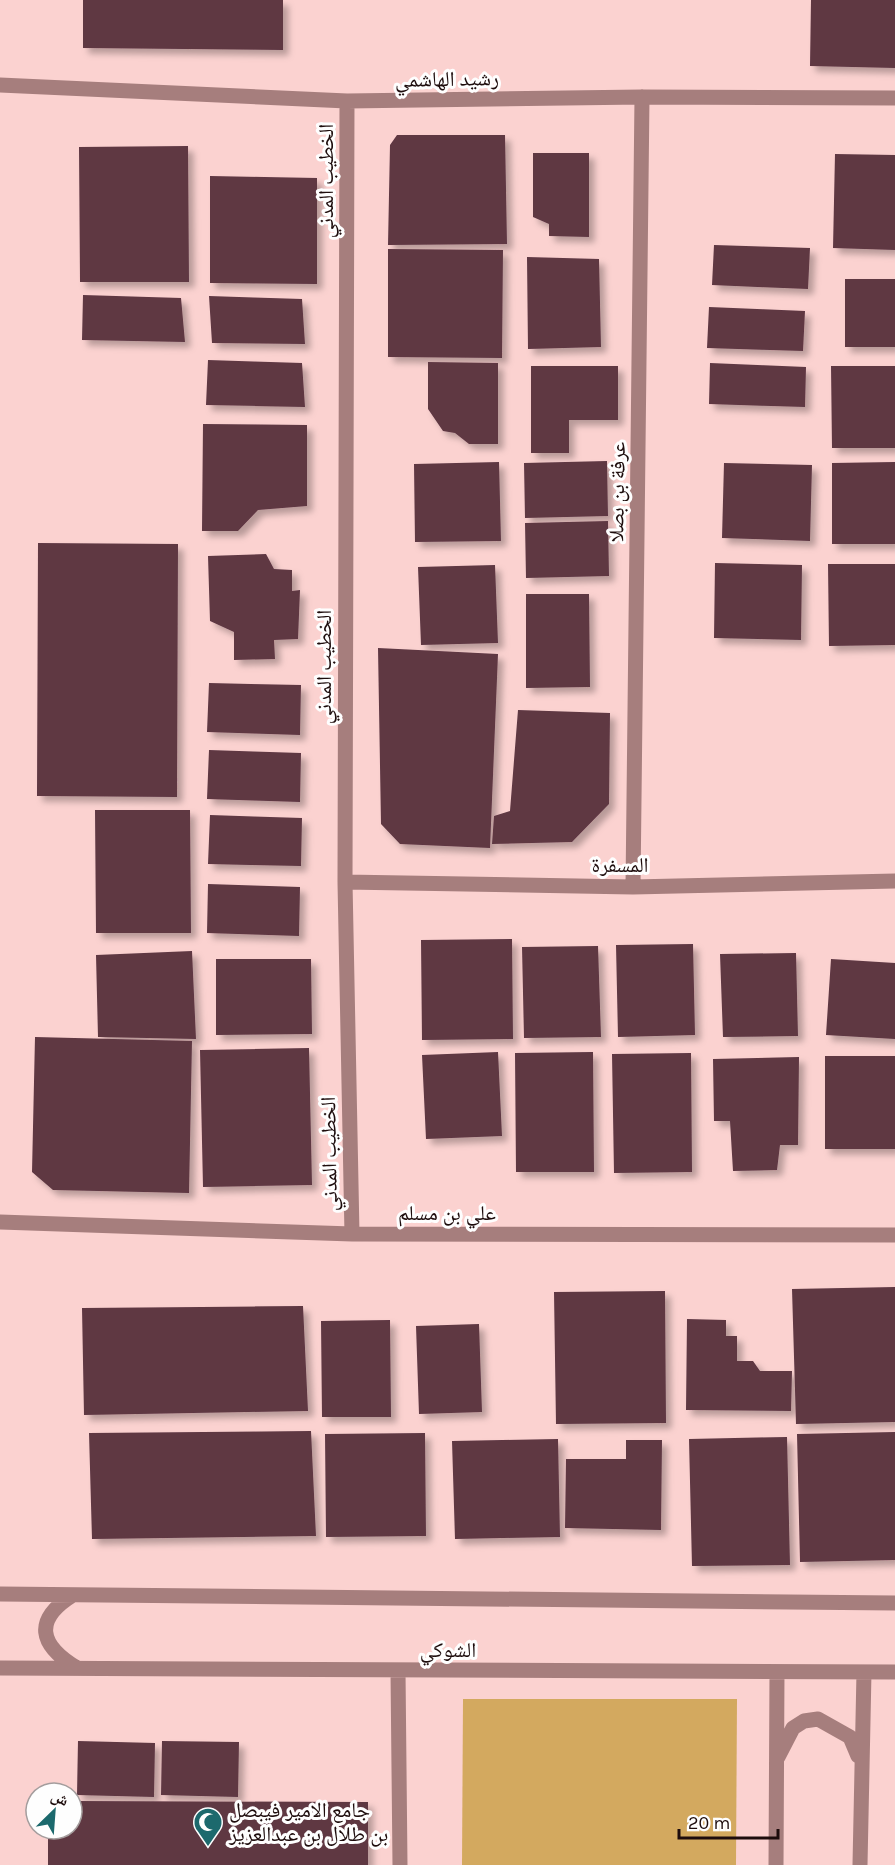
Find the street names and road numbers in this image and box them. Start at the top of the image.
street label: رشيد الهاشمي [395,66,499,96]
street label: الخطيب المدني [314,124,342,238]
street label: عرفة بن بصلا [604,441,631,542]
street label: الخطيب المدني [312,610,340,724]
street label: المسفرة [591,853,649,877]
street label: الخطيب المدني [316,1096,346,1212]
street label: علي بن مسلم [398,1201,496,1229]
street label: الشوكي [420,1638,476,1666]

